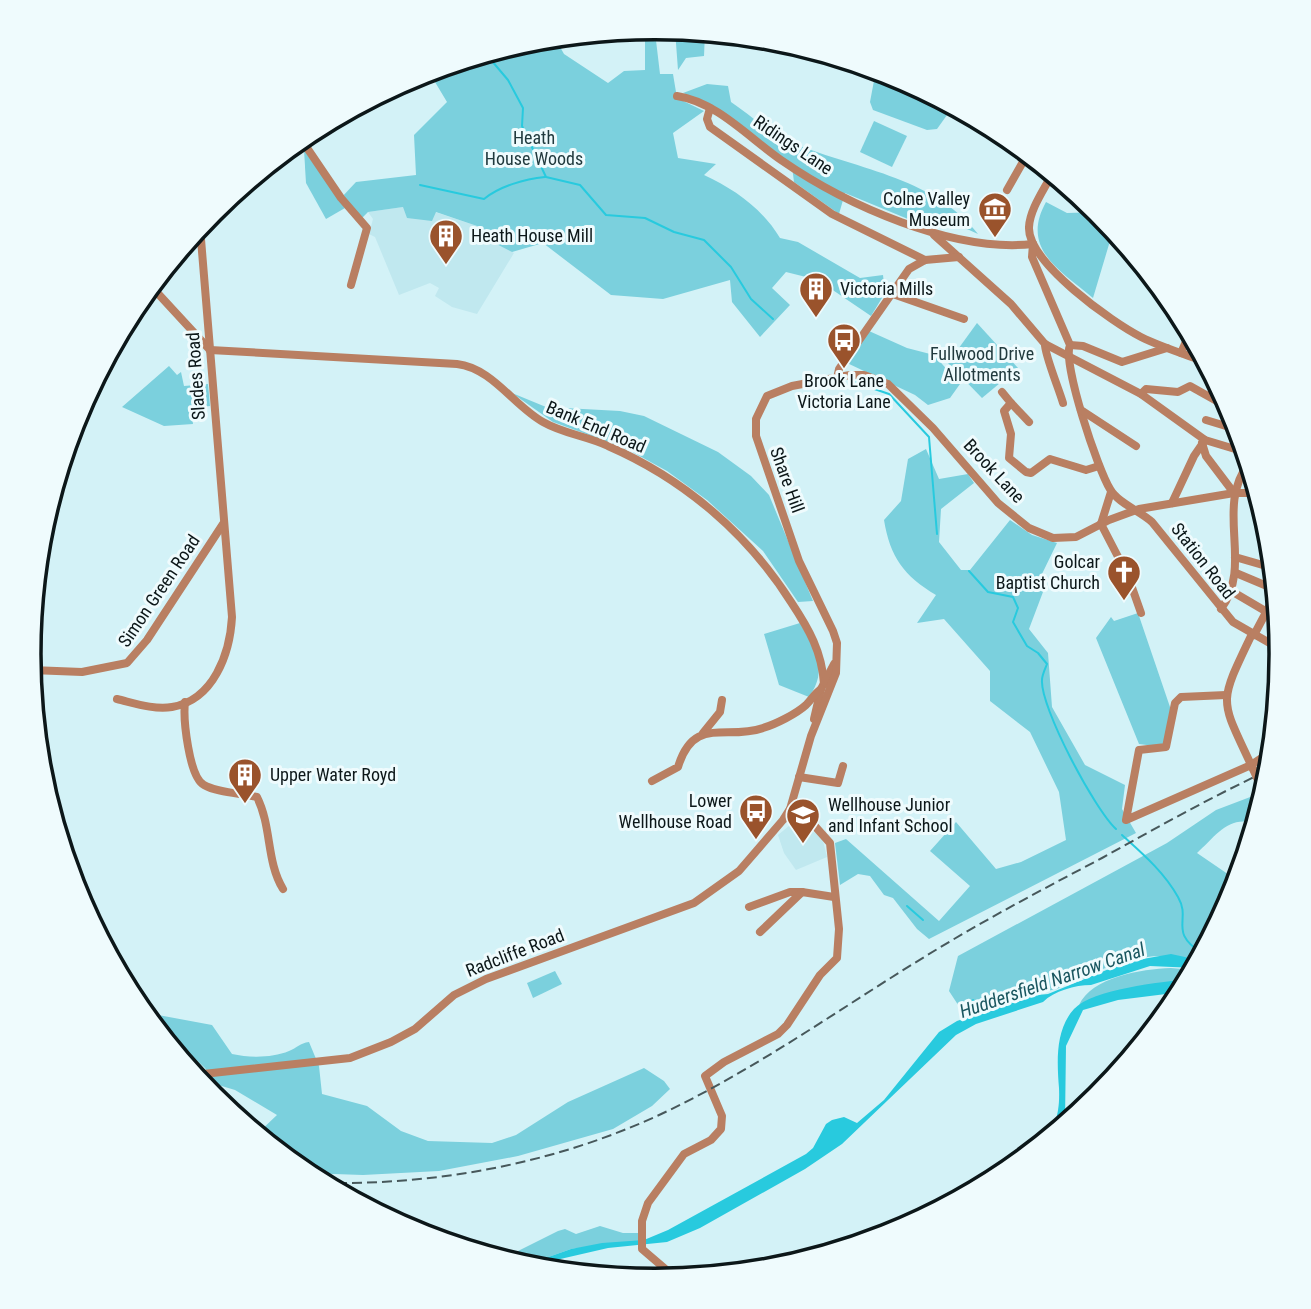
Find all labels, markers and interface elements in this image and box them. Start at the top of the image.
street label: Ridings Lane [750,110,837,179]
park label: Heath House Woods [485,127,583,169]
place label: Colne Valley Museum [883,188,971,230]
museum icon: Colne Valley Museum [976,190,1014,239]
building icon: Heath House Mill [427,217,465,266]
place label: Heath House Mill [471,225,593,246]
building icon: Victoria Mills [797,270,835,319]
place label: Victoria Mills [840,278,933,299]
bus stop icon: Brook Lane Victoria Lane [825,321,863,370]
street label: Slades Road [182,331,209,421]
park label: Fullwood Drive Allotments [930,343,1034,385]
place label: Brook Lane Victoria Lane [797,370,891,412]
street label: Bank End Road [543,396,649,457]
street label: Brook Lane [959,434,1029,507]
street label: Share Hill [766,444,809,515]
street label: Station Road [1167,518,1240,603]
street label: Simon Green Road [113,531,204,651]
place label: Golcar Baptist Church [996,551,1101,593]
church icon: Golcar Baptist Church [1105,553,1143,602]
building icon: Upper Water Royd [226,756,264,805]
place label: Upper Water Royd [270,764,396,785]
place label: Lower Wellhouse Road [619,790,733,832]
bus stop icon: Lower Wellhouse Road [737,792,775,841]
place label: Wellhouse Junior and Infant School [828,794,953,836]
school or university icon: Wellhouse Junior and Infant School [784,796,822,845]
street label: Radcliffe Road [463,924,567,981]
water label: Huddersfield Narrow Canal [956,938,1149,1023]

